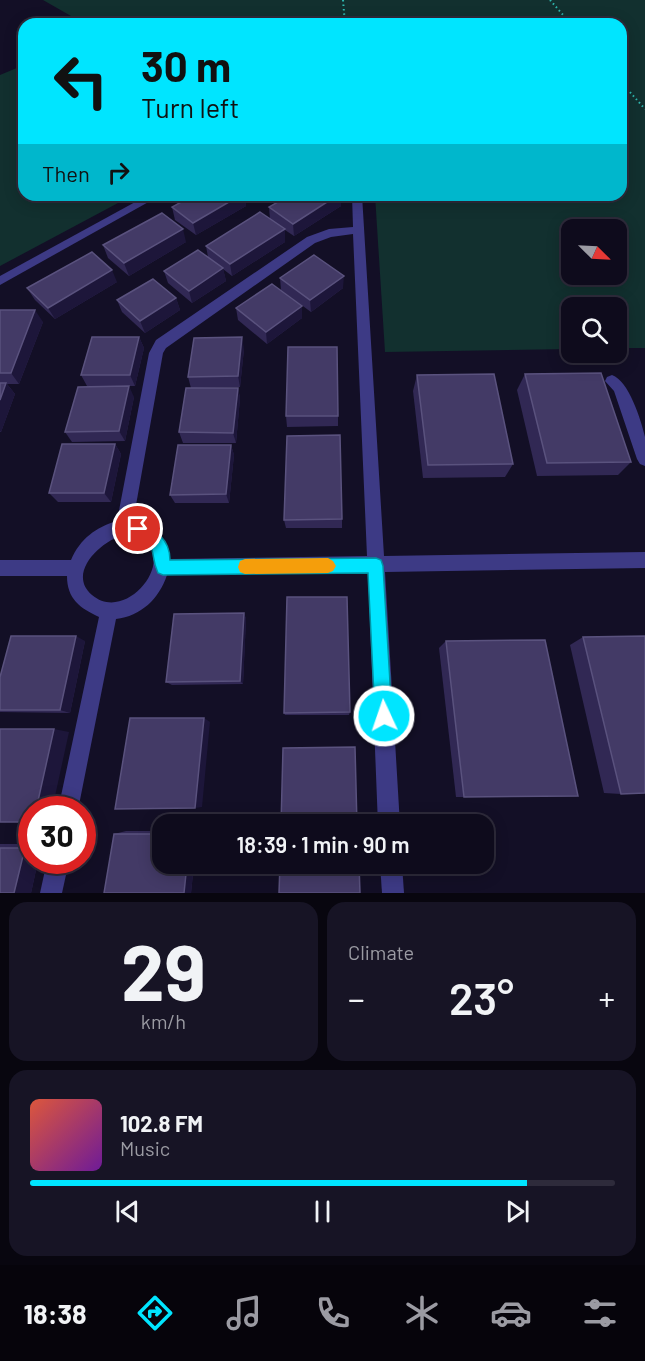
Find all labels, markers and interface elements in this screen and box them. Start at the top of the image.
text: 30 m [141,40,231,90]
icon: left [42,42,120,120]
text: Turn left [141,91,239,123]
icon: right [102,156,135,189]
text: Then [42,160,90,186]
north arrow [561,219,627,285]
map controls [561,219,627,363]
button: search [561,297,627,363]
pin [112,503,163,554]
icon: arrive [121,512,154,545]
position arrow [352,684,416,748]
speed limit sign: 30 [18,796,96,874]
text: 18:39 · 1 min · 90 m [237,831,409,857]
text: 29 [121,923,206,1017]
text: Climate [348,940,414,964]
text: 23° [449,970,514,1024]
text: − [348,978,365,1018]
text: + [599,978,615,1018]
text: km/h [141,1009,186,1033]
text: 102.8 FM [120,1110,203,1136]
text: Music [120,1136,170,1160]
icon: previous [111,1195,144,1228]
icon: pause [306,1195,339,1228]
icon: next [501,1195,534,1228]
icon: directions [134,1292,176,1334]
icon: music [223,1292,265,1334]
icon: phone [312,1292,354,1334]
icon: climate [401,1292,443,1334]
icon: car [490,1292,532,1334]
icon: filters [579,1292,621,1334]
text: 18:38 [24,1297,87,1329]

